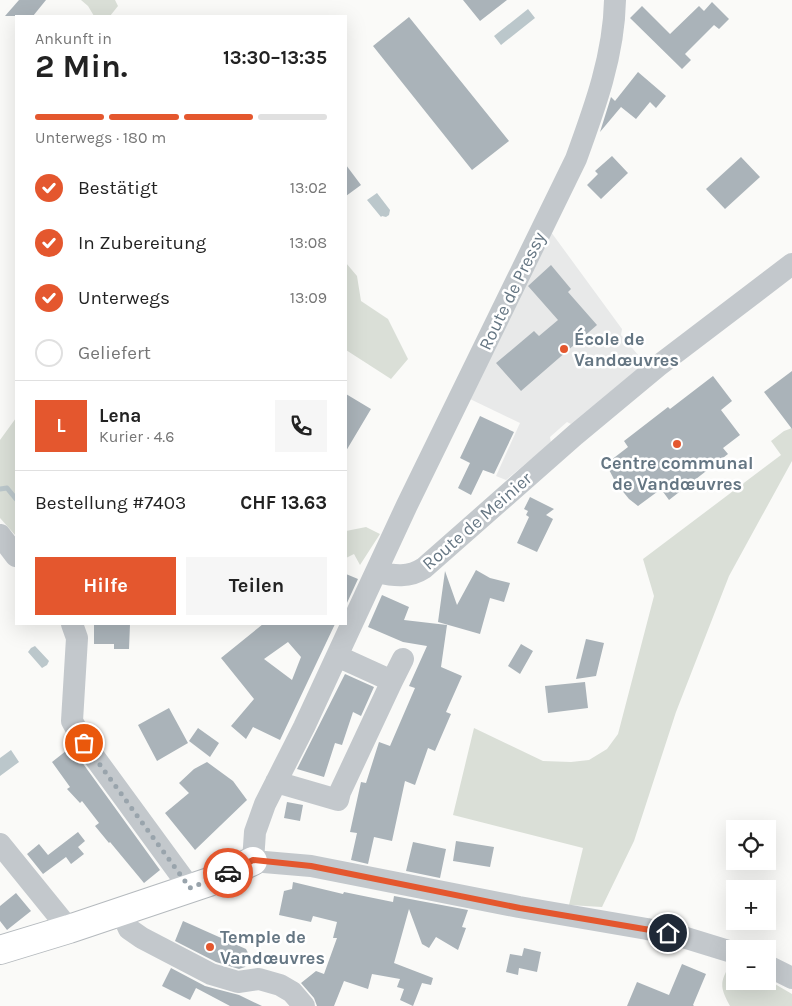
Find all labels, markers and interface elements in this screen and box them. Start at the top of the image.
text: Ankunft in [35,29,112,48]
text: 13:30–13:35 [223,47,327,69]
text: 2 Min. [35,48,128,85]
text: Unterwegs · 180 m [35,128,166,147]
icon: check [35,174,63,202]
text: Bestätigt [78,177,158,199]
text: 13:02 [290,178,327,197]
street label: Route de Pressy [474,228,550,354]
icon: check [35,229,63,257]
text: In Zubereitung [78,232,206,254]
text: 13:08 [289,233,327,252]
icon: check [35,284,63,312]
text: Unterwegs [78,287,170,309]
text: 13:09 [290,288,327,307]
place label: École de Vandœuvres [574,327,679,371]
text: Geliefert [78,342,151,364]
marker: École de Vandœuvres [558,343,570,355]
button: phone [275,400,327,452]
text: Lena [99,405,141,427]
text: L [56,415,66,437]
text: Kurier · 4.6 [99,427,174,446]
marker: Centre communal de Vandœuvres [671,438,683,450]
place label: Centre communal de Vandœuvres [601,452,753,495]
street label: Route de Meinier [418,467,537,575]
text: Bestellung #7403 [35,492,186,514]
text: CHF 13.63 [240,492,327,514]
button: Hilfe [35,557,176,615]
button: Teilen [186,557,327,615]
pin [63,722,105,764]
icon: bag [70,729,98,757]
map controls [726,820,776,990]
button: locate [726,820,776,870]
courier [203,848,253,898]
icon: car [214,859,242,887]
button: + [726,880,776,930]
pin [647,912,689,954]
icon: home [654,919,682,947]
place label: Temple de Vandœuvres [220,926,325,969]
button: − [726,940,776,990]
marker: Temple de Vandœuvres [204,941,216,953]

